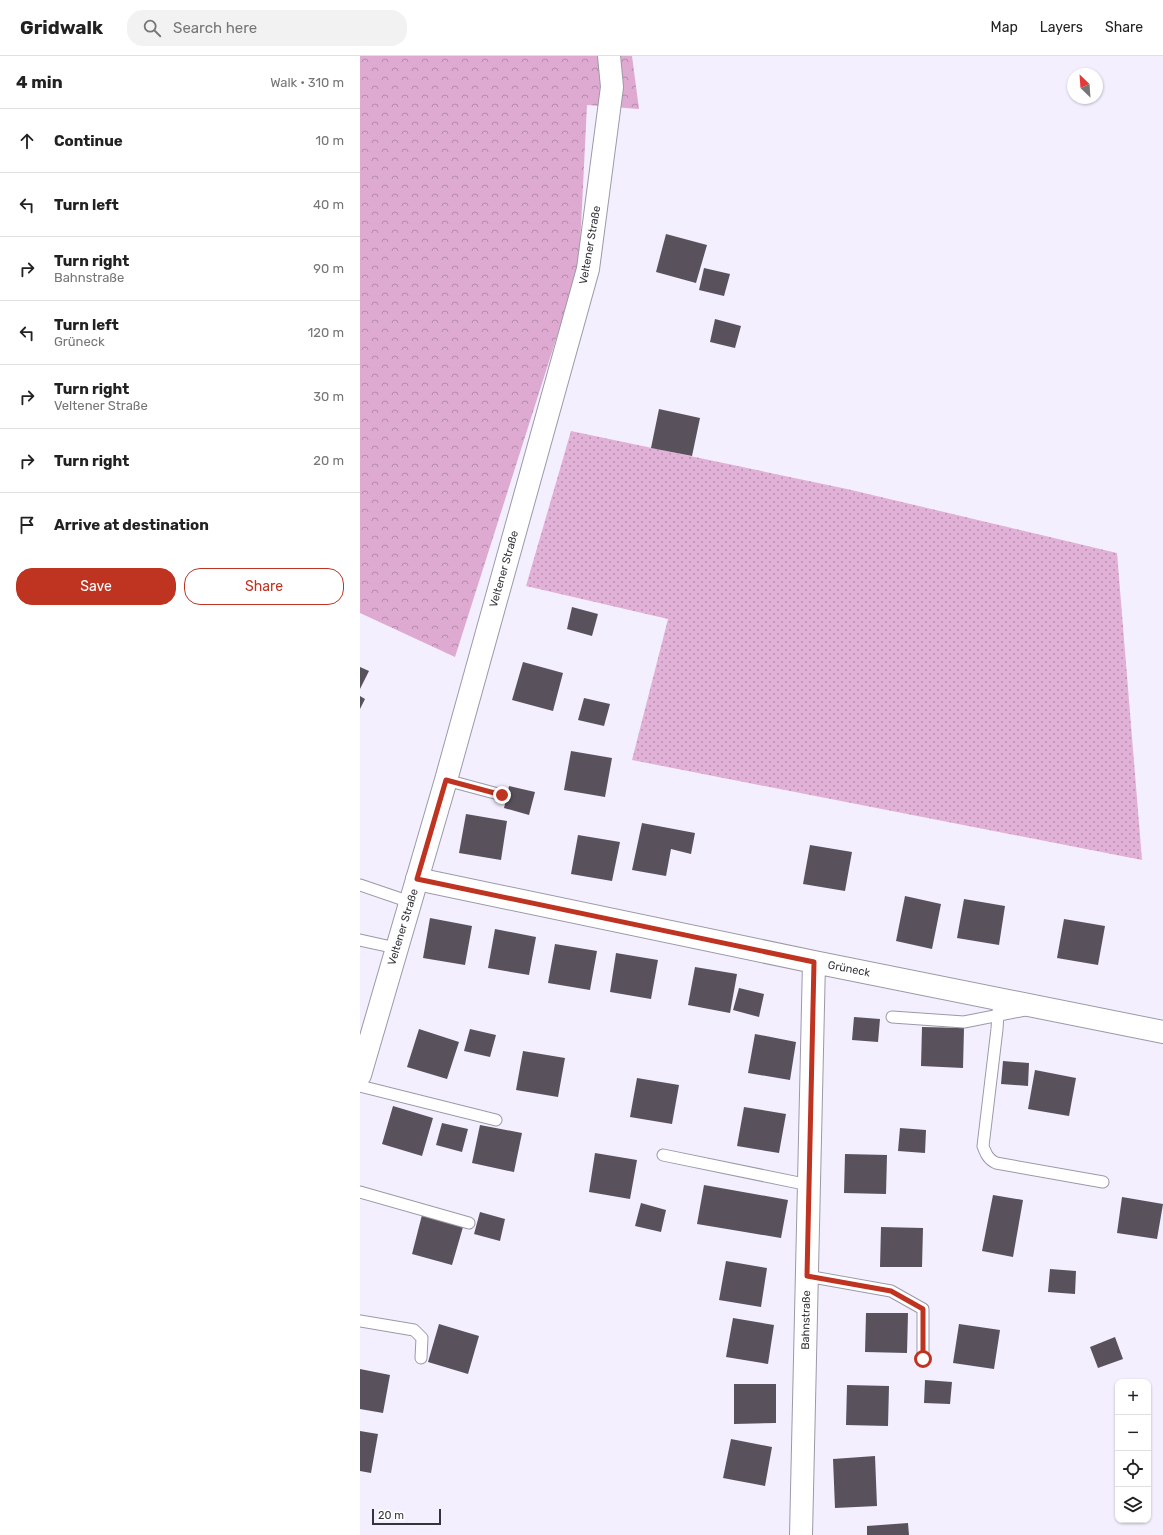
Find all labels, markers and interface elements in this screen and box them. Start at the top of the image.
search box [127,10,407,46]
text: Gridwalk [20,16,103,39]
icon: search [141,17,163,39]
text: Search here [173,19,257,37]
text: Map [991,19,1018,36]
text: Layers [1040,19,1083,36]
text: Share [1105,19,1143,36]
north arrow [1067,68,1103,104]
text: 4 min [16,72,63,92]
text: Walk · 310 m [270,75,344,90]
icon: ahead [16,130,38,152]
text: Continue [54,132,123,150]
text: 10 m [315,133,344,148]
icon: left [16,194,38,216]
text: Turn left [54,196,119,214]
text: 40 m [313,197,344,212]
street label: Veltener Straße [577,205,603,285]
text: Turn right [54,252,129,270]
icon: right [16,258,38,280]
text: 90 m [313,261,344,276]
text: Bahnstraße [54,270,124,285]
text: Turn left [54,316,119,334]
icon: left [16,322,38,344]
text: 120 m [308,325,344,340]
text: Grüneck [54,334,105,349]
text: Turn right [54,380,129,398]
icon: right [16,386,38,408]
text: 30 m [313,389,344,404]
text: Veltener Straße [54,398,148,413]
icon: right [16,450,38,472]
text: Turn right [54,452,129,470]
text: 20 m [313,453,344,468]
icon: arrive [16,514,38,536]
text: Arrive at destination [54,516,209,534]
street label: Veltener Straße [487,529,521,609]
button: Save [16,568,176,605]
button: Share [184,568,344,605]
route end [493,786,511,804]
street label: Veltener Straße [385,887,421,967]
street label: Grüneck [827,959,872,980]
street label: Bahnstraße [799,1290,813,1350]
route start [914,1350,932,1368]
map controls [1115,1379,1151,1523]
button: + [1115,1379,1151,1415]
button: − [1115,1415,1151,1451]
button: locate [1115,1451,1151,1487]
button: layers [1115,1487,1151,1523]
scale bar [372,1507,441,1526]
text: 20 m [378,1509,404,1522]

